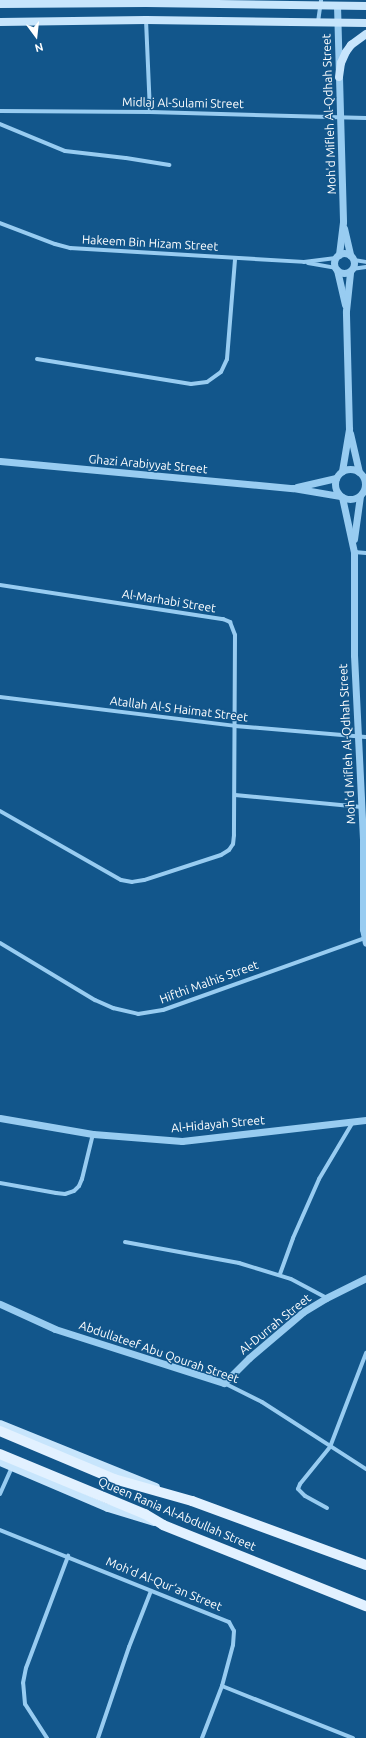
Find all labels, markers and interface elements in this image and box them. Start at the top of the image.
north arrow [16,16,56,56]
street label: Moh'd Mifleh Al-Qdhah Street [319,33,339,195]
text: N [34,41,45,54]
street label: Midlaj Al-Sulami Street [122,95,244,111]
street label: Hakeem Bin Hizam Street [82,232,218,254]
street label: Ghazi Arabiyyat Street [88,452,208,476]
street label: Al-Marhabi Street [121,586,217,616]
street label: Moh'd Mifleh Al-Qdhah Street [336,663,358,825]
street label: Atallah Al-S Haimat Street [109,693,249,725]
street label: Hifthi Malhis Street [158,957,260,1007]
street label: Al-Hidayah Street [171,1113,265,1135]
street label: Al-Durrah Street [236,1291,314,1357]
street label: Abdullateef Abu Qourah Street [77,1318,241,1386]
street label: Queen Rania Al-Abdullah Street [96,1474,258,1554]
street label: Moh’d Al-Qur’an Street [104,1554,224,1614]

